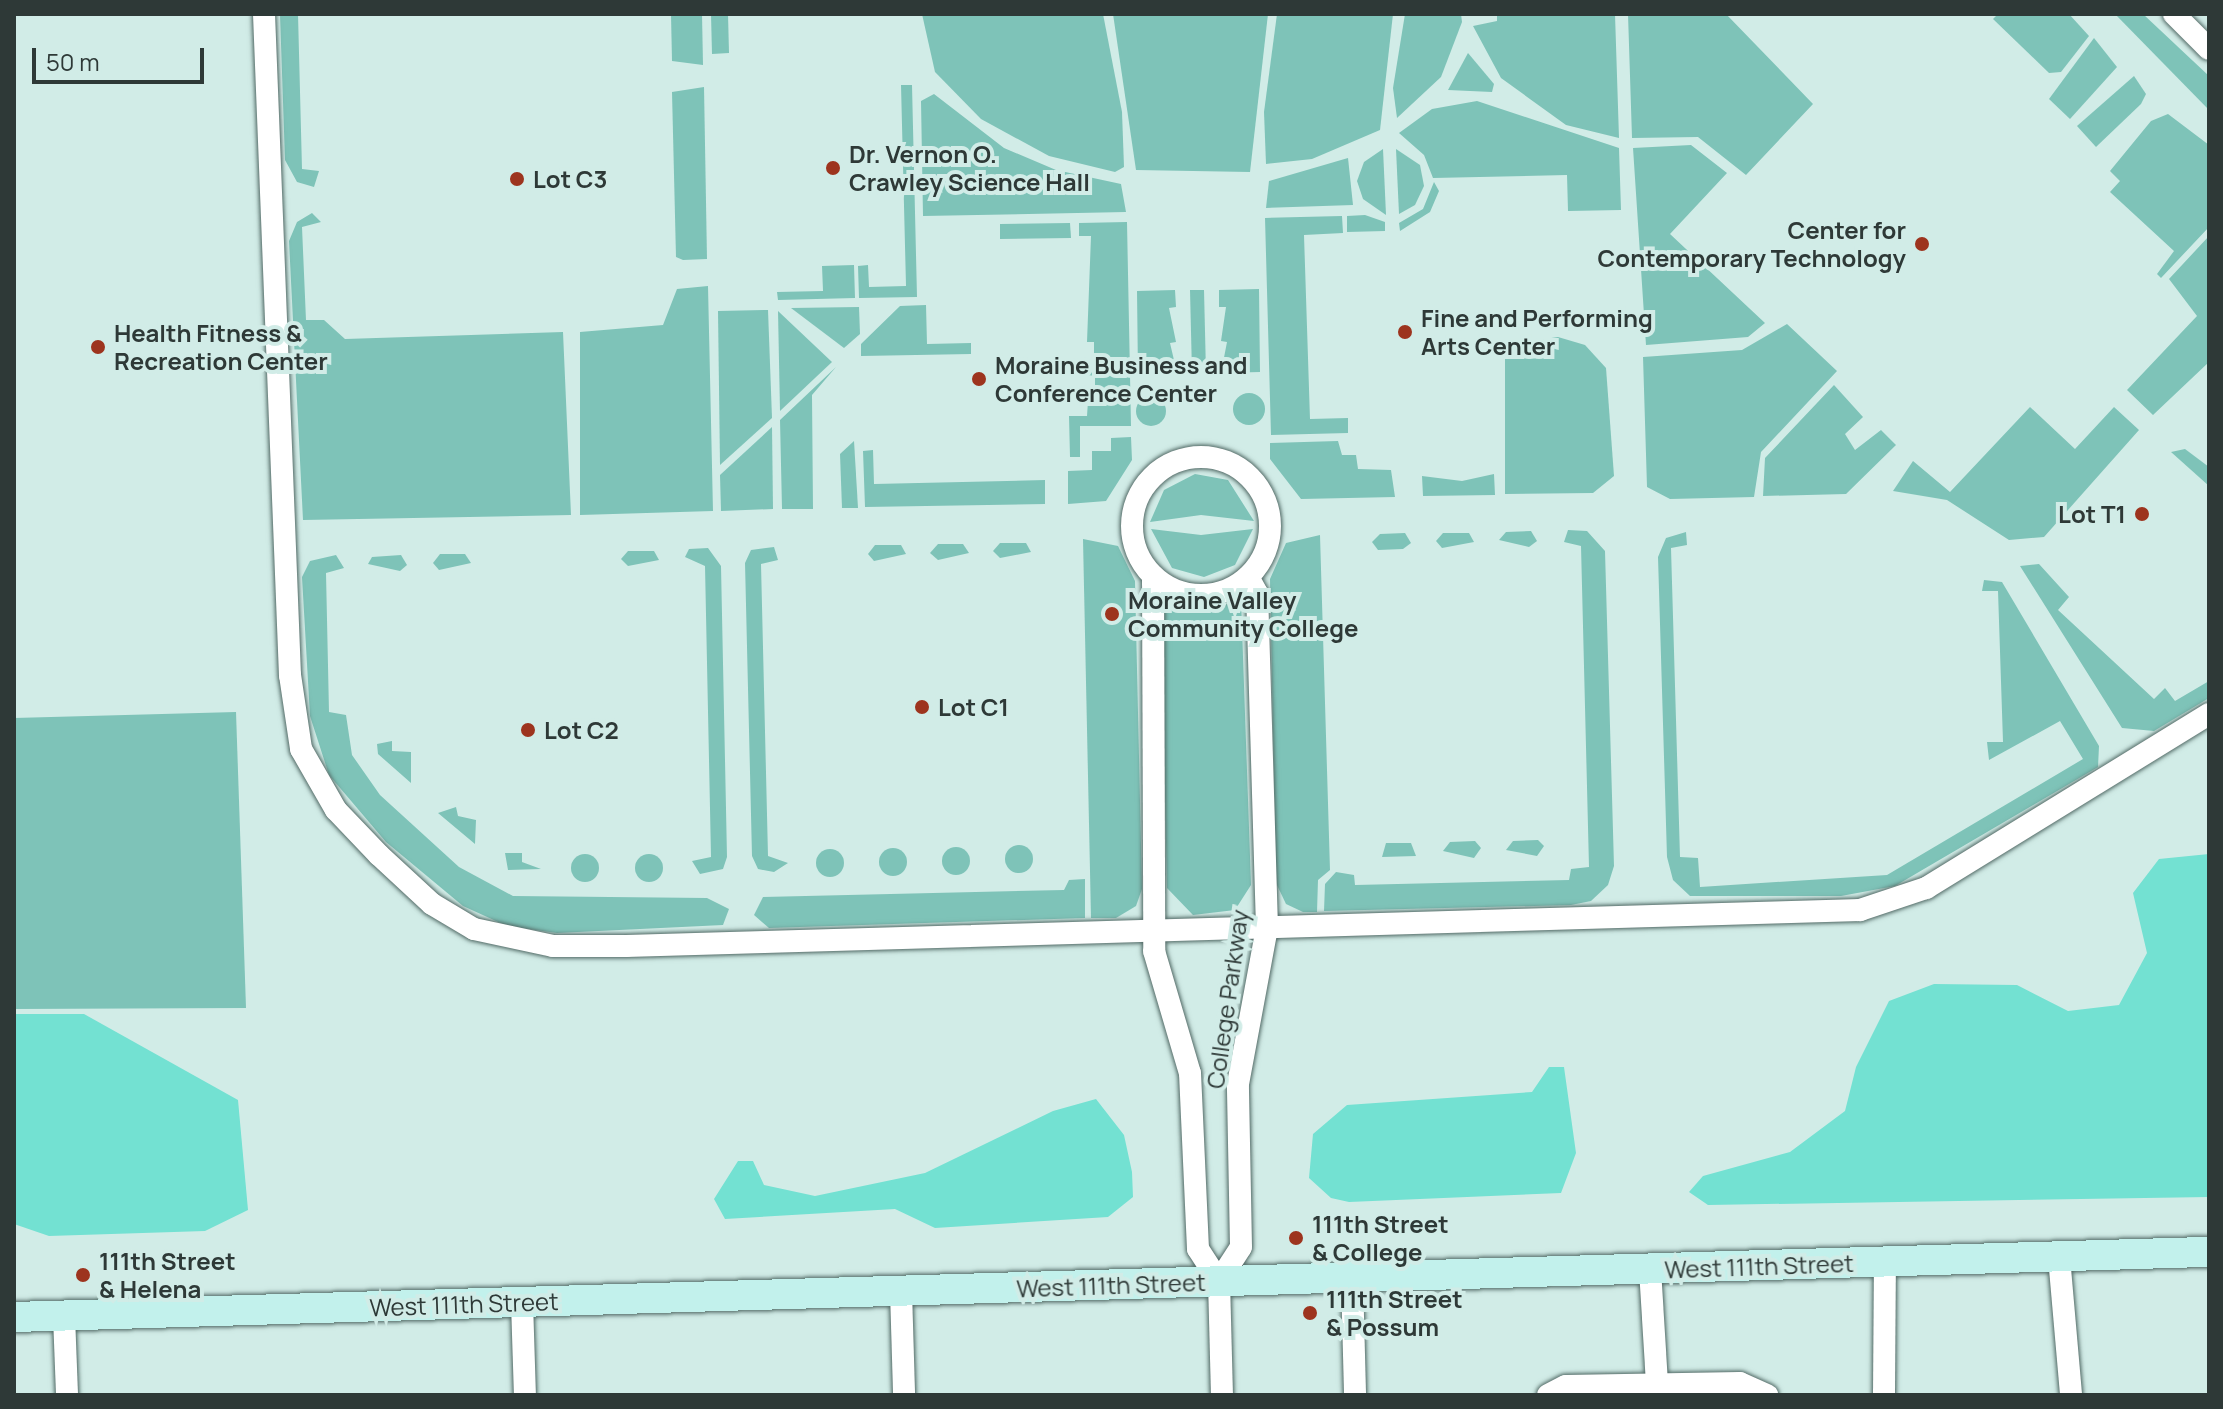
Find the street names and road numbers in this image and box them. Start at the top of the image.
street label: College Parkway [1200,908,1254,1090]
street label: West 111th Street [1664,1248,1854,1284]
street label: West 111th Street [1016,1267,1206,1303]
street label: West 111th Street [369,1286,559,1322]

